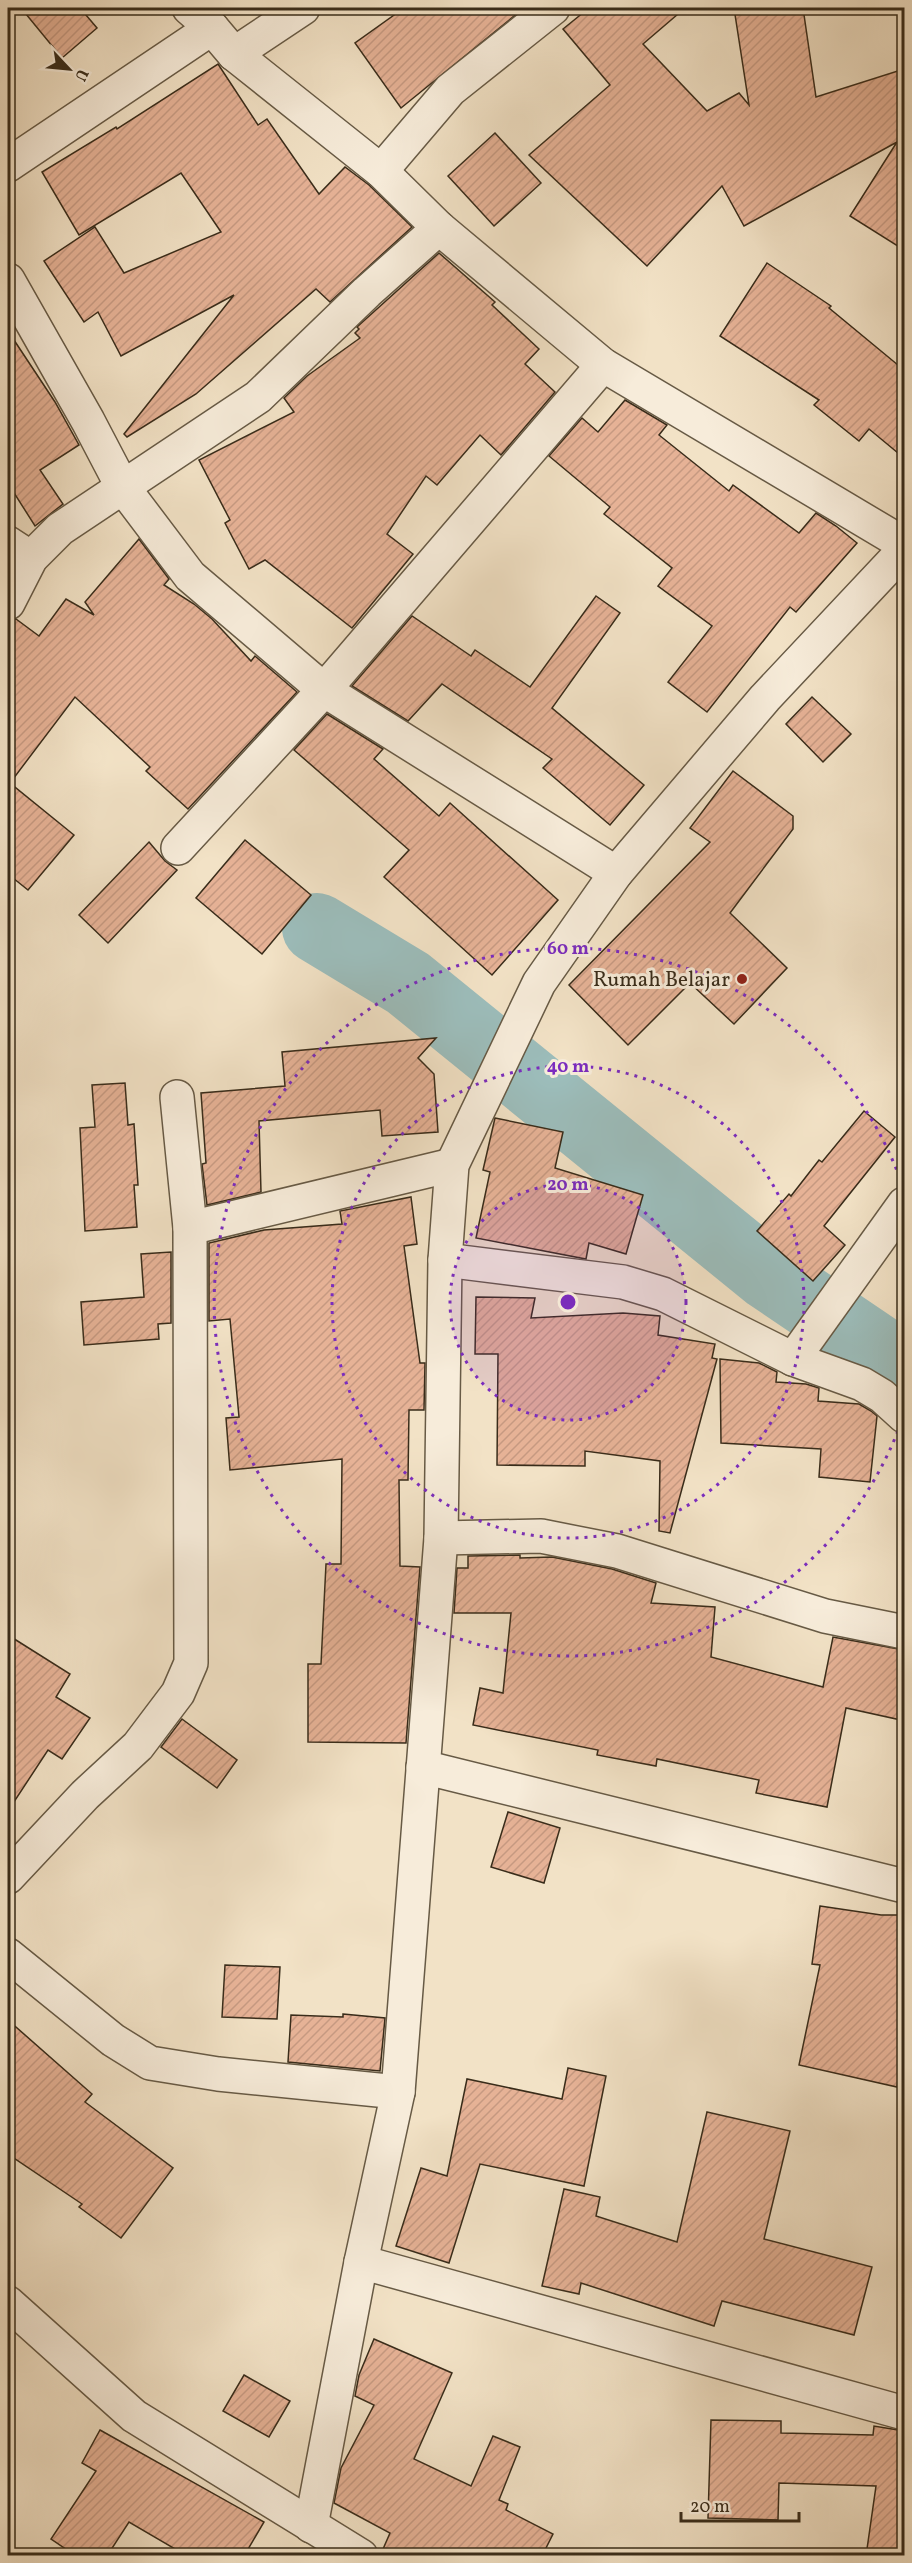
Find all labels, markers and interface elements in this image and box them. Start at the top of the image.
north arrow [39,39,99,99]
text: U [68,65,93,84]
text: 60 m [547,937,589,962]
place label: Rumah Belajar [593,966,730,995]
marker: Rumah Belajar [735,972,749,986]
text: 40 m [547,1055,589,1080]
text: 20 m [547,1173,589,1198]
centre of rings [558,1292,578,1312]
scale bar [681,2485,800,2523]
text: 20 m [690,2495,730,2520]

